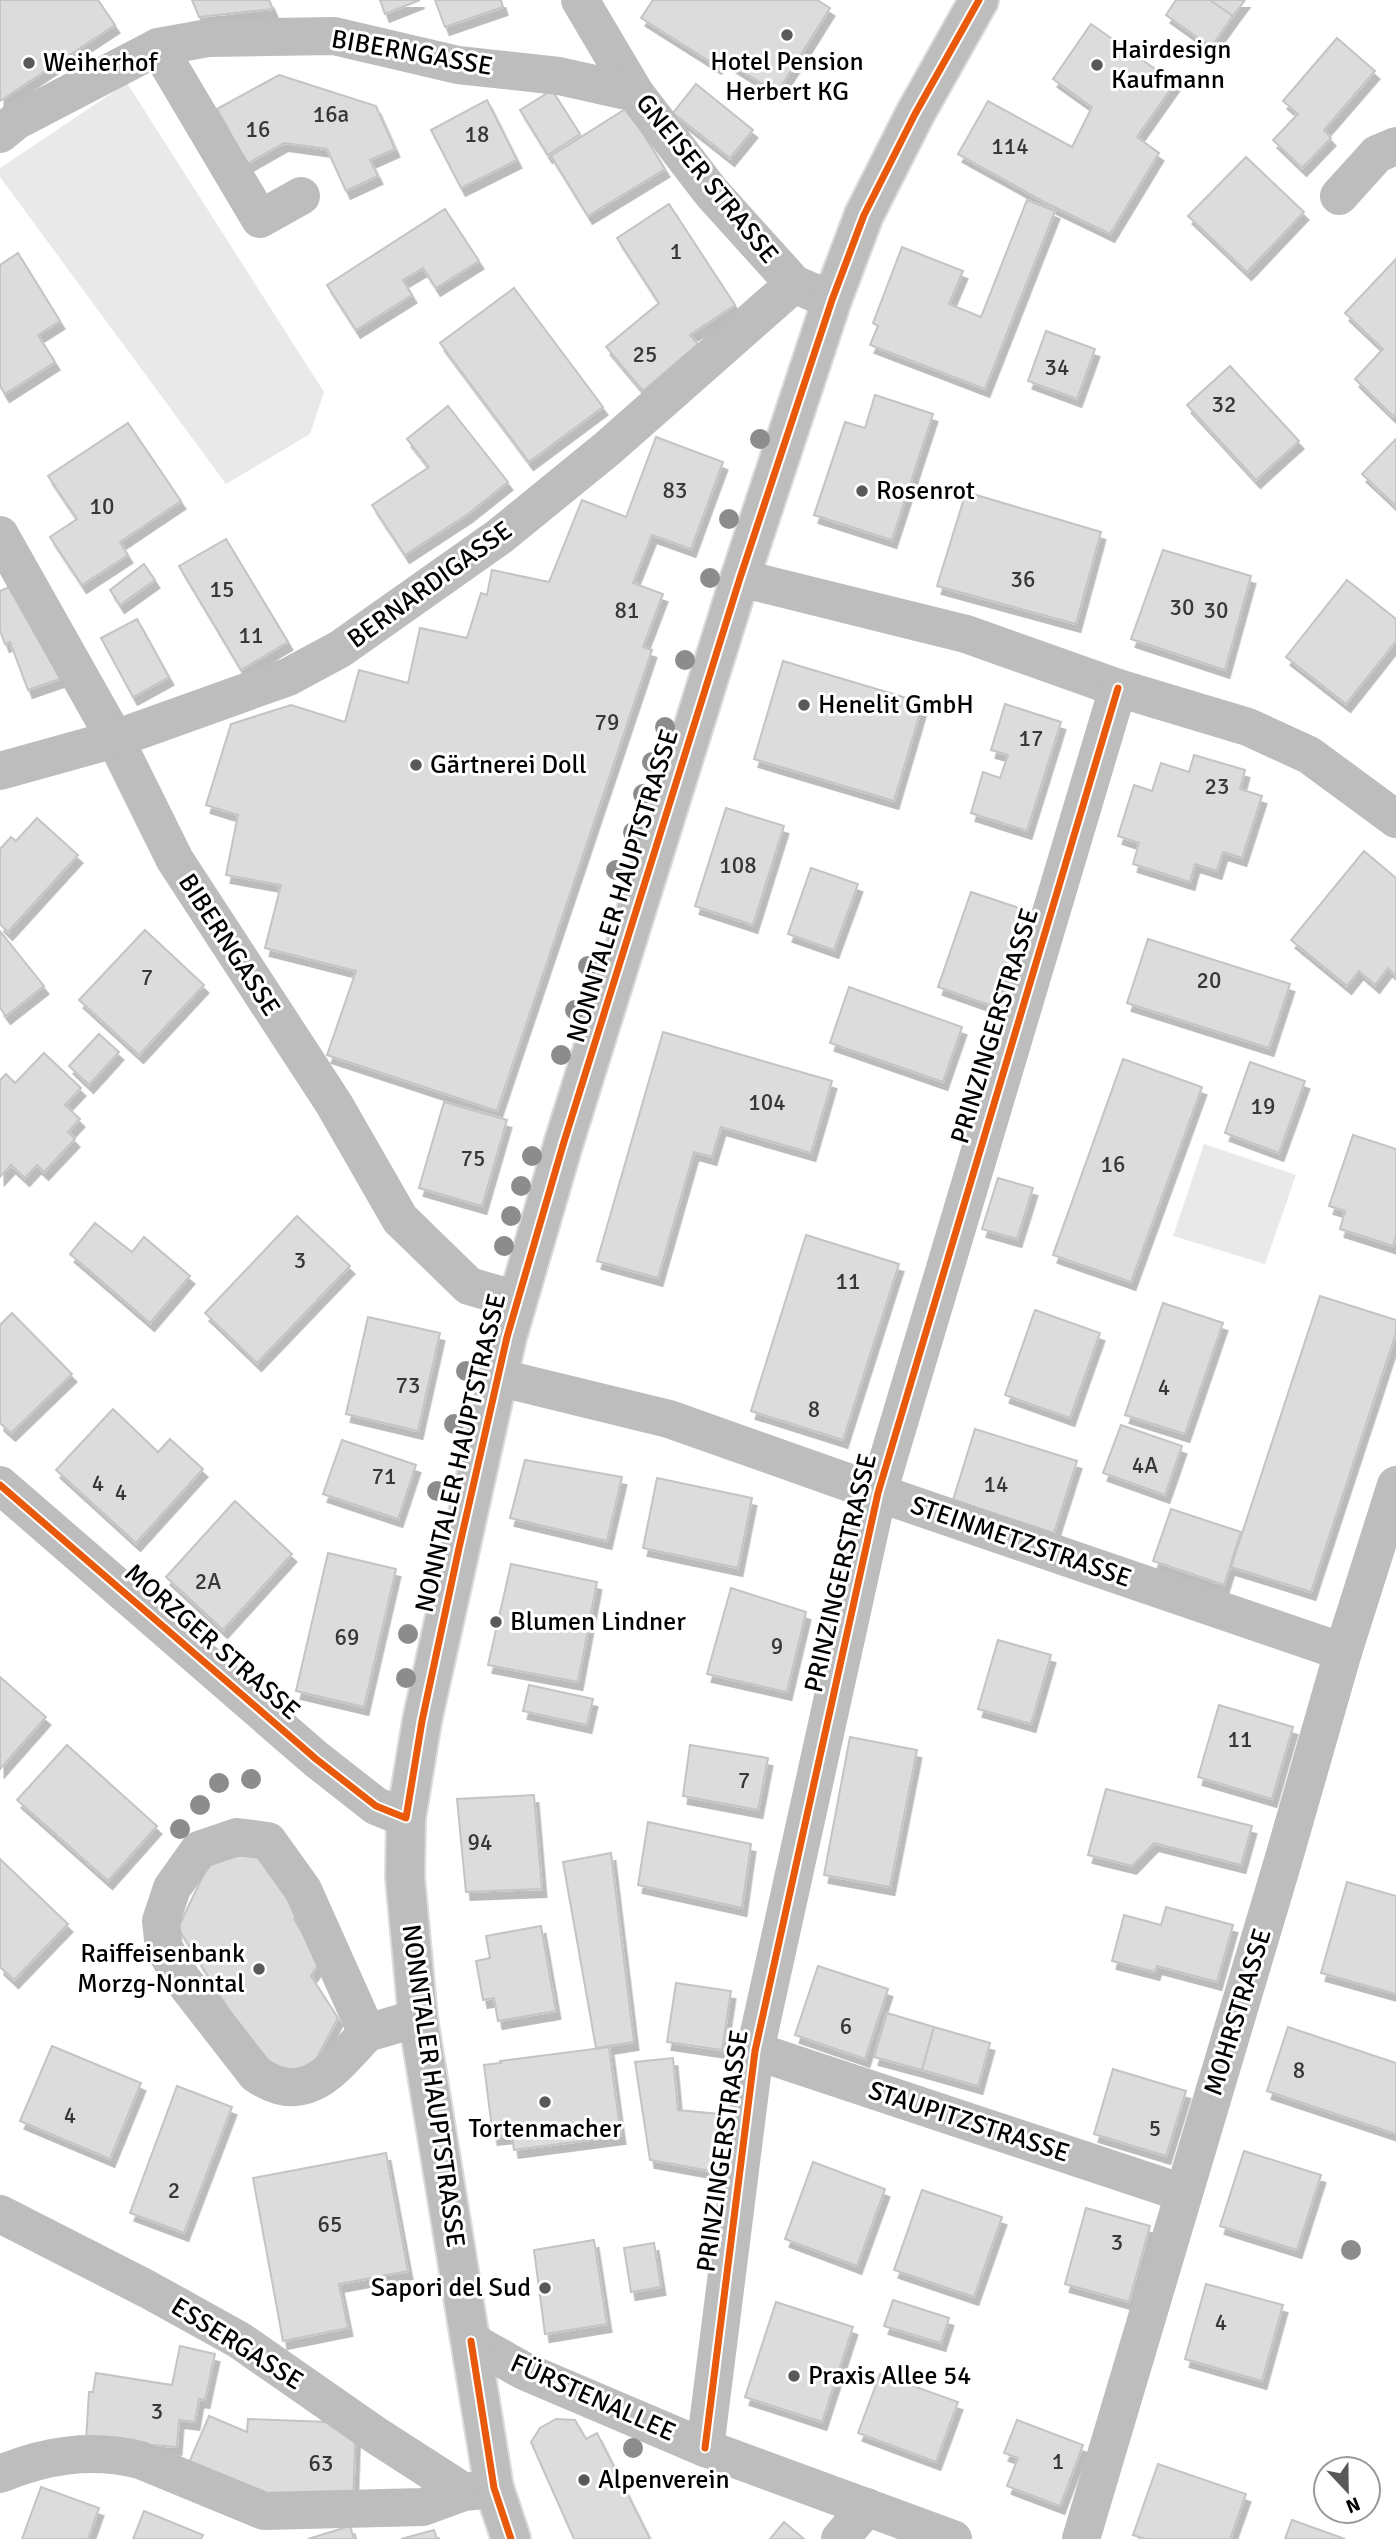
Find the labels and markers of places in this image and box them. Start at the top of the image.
marker: Hotel Pension Herbert KG [779,27,795,43]
place label: Hairdesign Kaufmann [1111,34,1231,96]
place label: Hotel Pension Herbert KG [710,46,864,108]
place label: Weiherhof [43,47,158,79]
marker: Weiherhof [21,55,37,71]
marker: Hairdesign Kaufmann [1089,57,1105,73]
place label: Rosenrot [876,475,975,507]
marker: Rosenrot [854,483,870,499]
place label: Henelit GmbH [818,689,974,721]
marker: Henelit GmbH [796,697,812,713]
place label: Gärtnerei Doll [430,749,587,781]
marker: Gärtnerei Doll [408,757,424,773]
place label: Blumen Lindner [510,1606,686,1638]
marker: Blumen Lindner [488,1614,504,1630]
place label: Raiffeisenbank Morzg-Nonntal [77,1938,245,2000]
marker: Raiffeisenbank Morzg-Nonntal [251,1961,267,1977]
marker: Tortenmacher [537,2094,553,2110]
place label: Tortenmacher [468,2113,622,2145]
place label: Sapori del Sud [371,2272,531,2304]
marker: Sapori del Sud [537,2280,553,2296]
place label: Praxis Allee 54 [808,2360,971,2392]
marker: Praxis Allee 54 [786,2368,802,2384]
place label: Alpenverein [598,2464,730,2496]
marker: Alpenverein [576,2472,592,2488]

